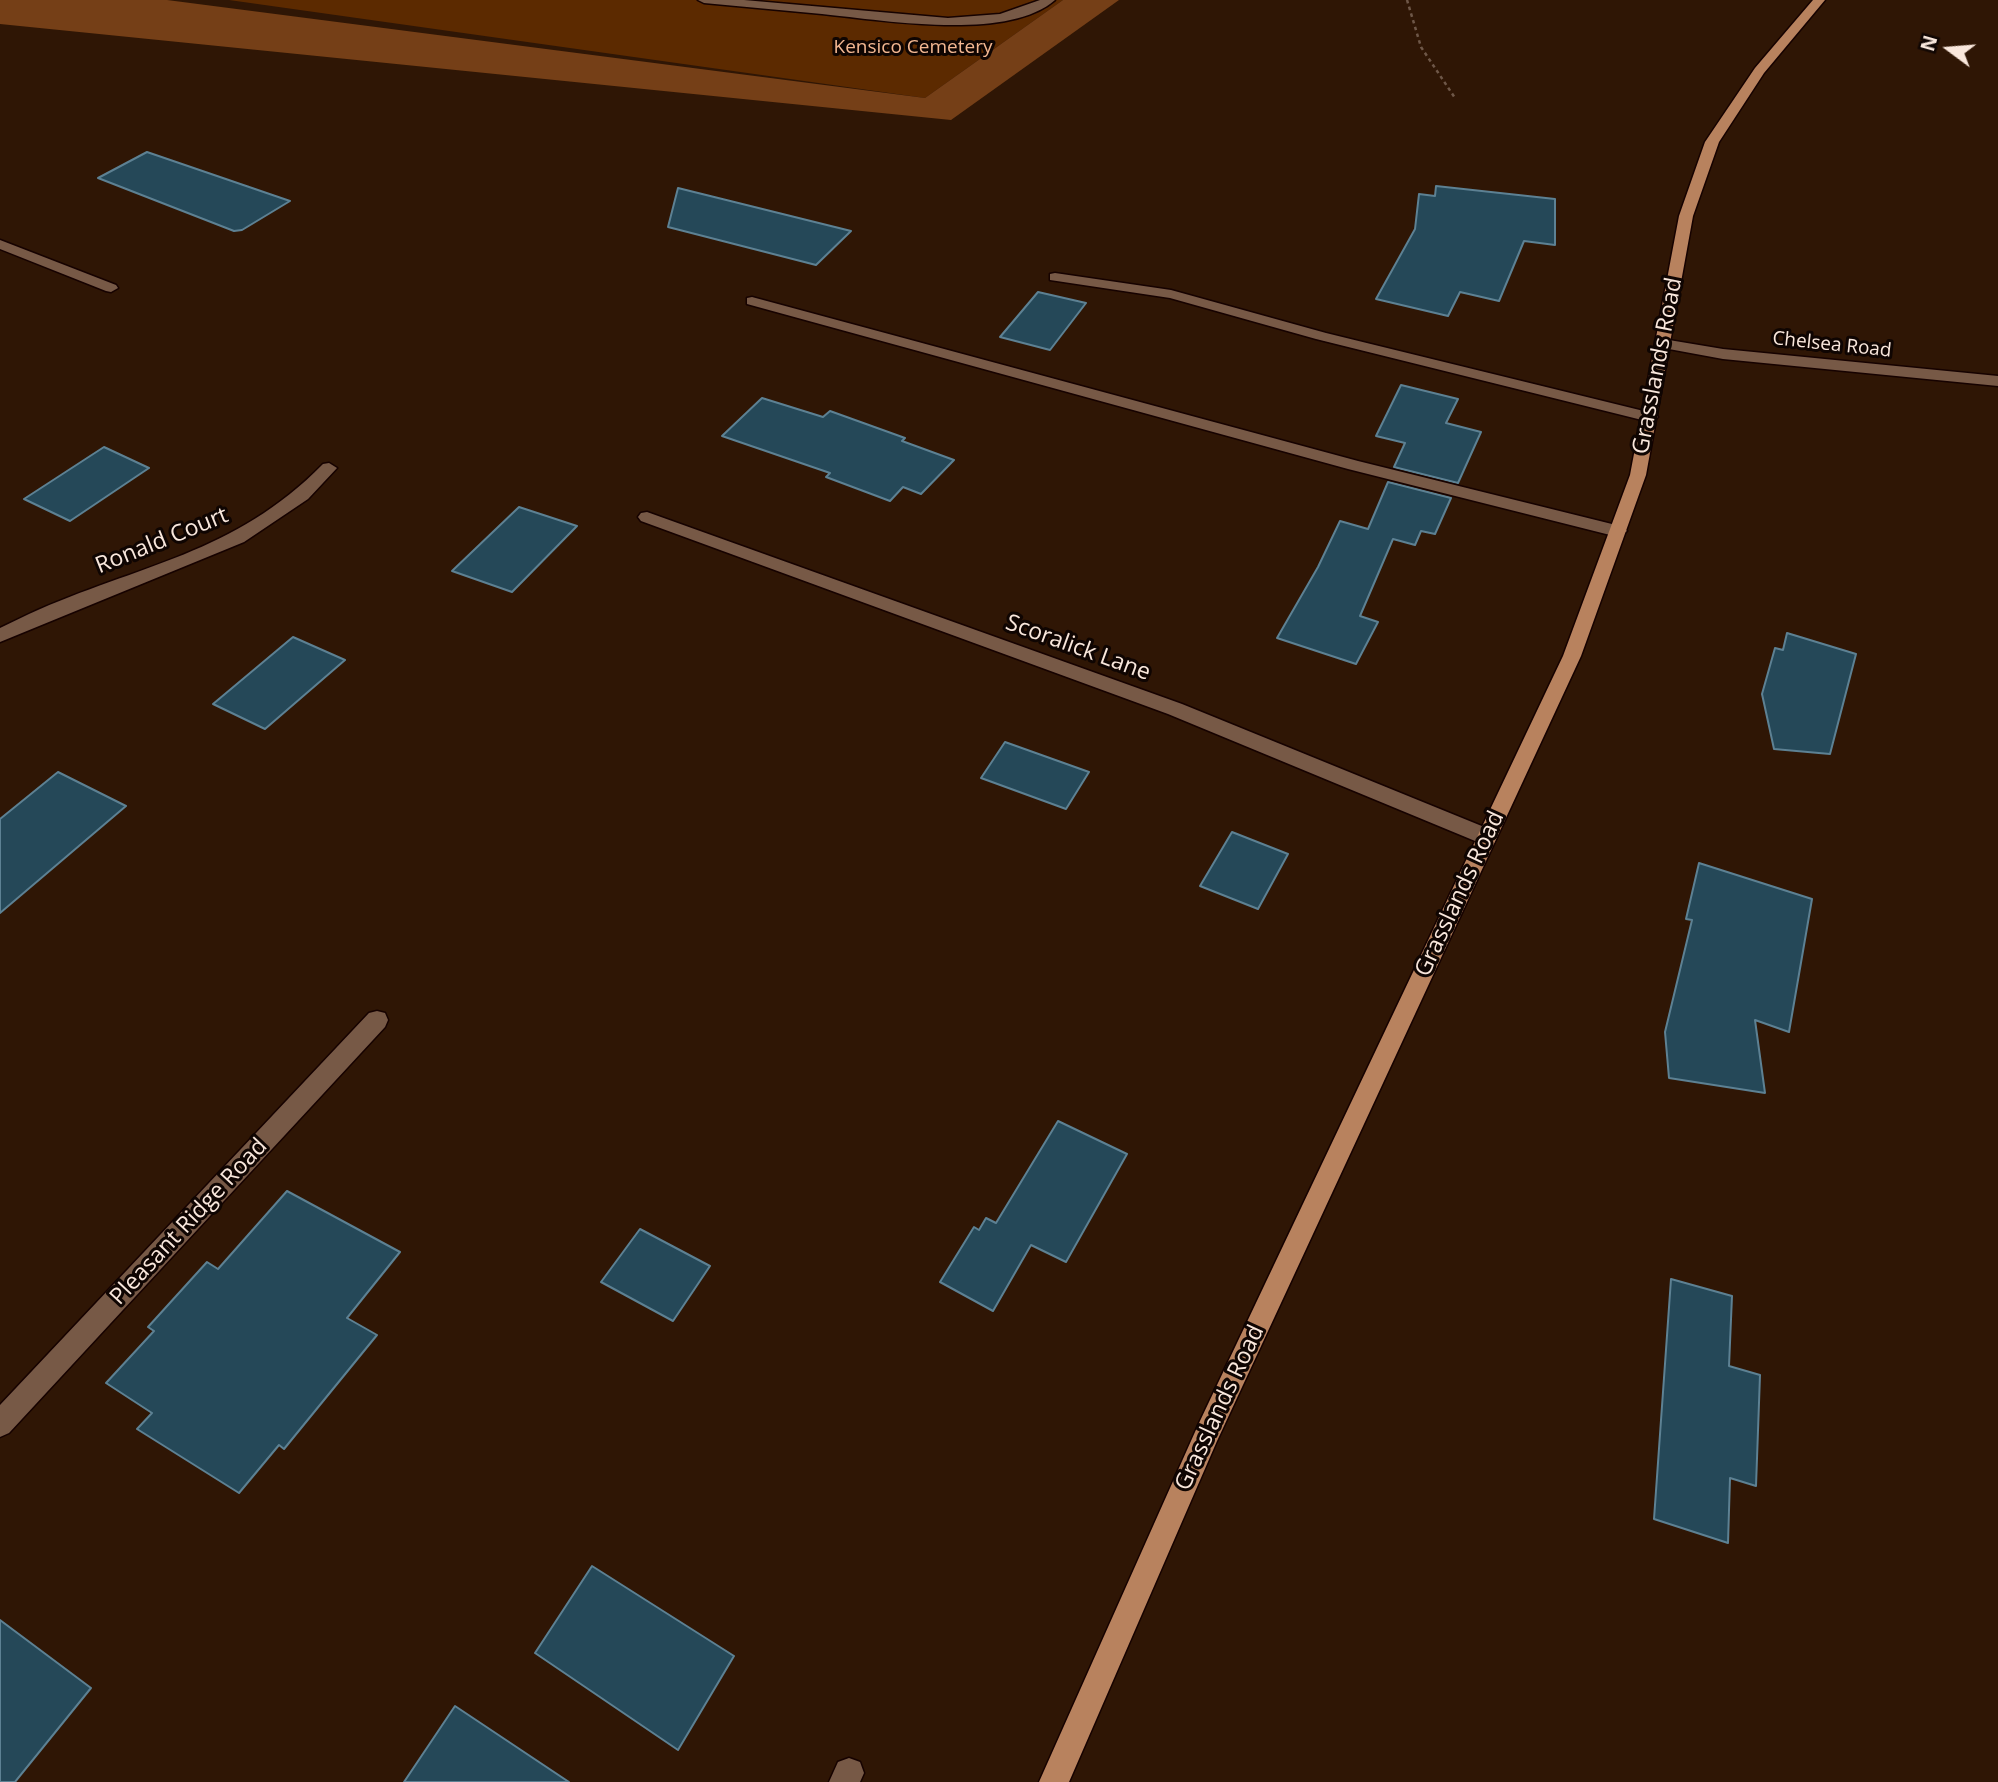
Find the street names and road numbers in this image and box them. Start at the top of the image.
street label: Grasslands Road [1627,275,1689,457]
street label: Chelsea Road [1771,327,1893,363]
street label: Ronald Court [92,502,232,580]
street label: Scoralick Lane [1002,609,1154,687]
street label: Grasslands Road [1410,807,1510,981]
street label: Pleasant Ridge Road [105,1133,273,1311]
street label: Grasslands Road [1170,1321,1270,1495]

